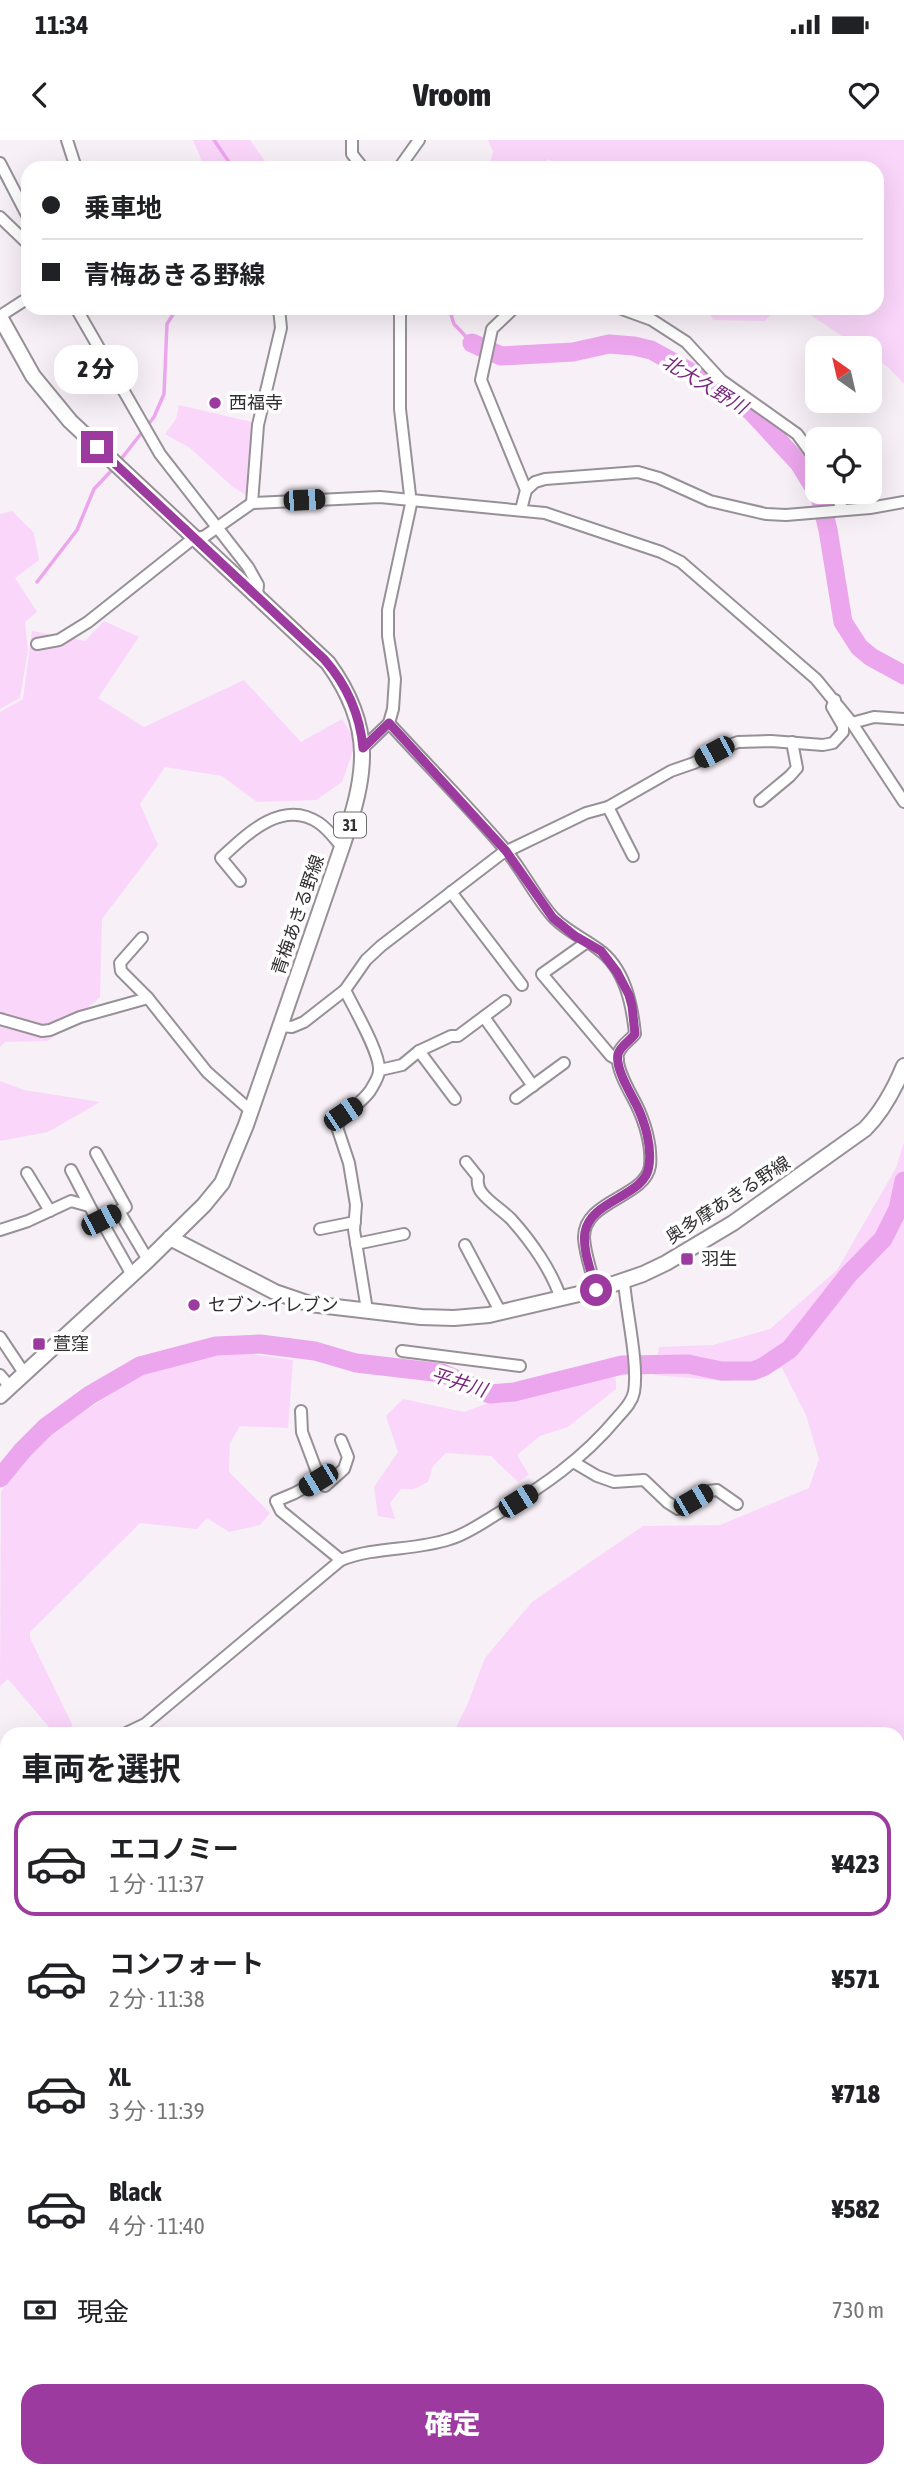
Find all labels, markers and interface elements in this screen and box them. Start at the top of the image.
text: 11:34 [35,10,89,40]
icon: back [21,76,59,114]
text: Vroom [413,76,491,113]
icon: heart [845,76,883,114]
text: 乗車地 [84,193,162,223]
text: 青梅あきる野線 [84,260,265,290]
north arrow [805,336,882,413]
map controls [805,336,882,504]
callout: 2 分 [55,345,139,394]
water label: 北大久野川 [659,350,753,419]
text: 2 分 [78,356,114,382]
place label: 西福寺 [229,392,283,413]
marker: 西福寺 [207,395,223,411]
button: locate [805,427,882,504]
route end [81,431,113,463]
car [283,488,326,512]
car [691,733,738,771]
road number: 31 [334,812,366,838]
street label: 青梅あきる野線 [267,852,328,978]
car [320,1094,367,1134]
street label: 奥多摩あきる野線 [662,1152,794,1248]
car [78,1201,125,1239]
place label: 羽生 [701,1248,737,1269]
marker: 羽生 [679,1251,695,1267]
route start [580,1274,612,1306]
place label: セブン-イレブン [208,1294,339,1315]
marker: セブン-イレブン [186,1297,202,1313]
place label: 萱窪 [53,1333,89,1354]
marker: 萱窪 [31,1336,47,1352]
water label: 平井川 [429,1363,491,1401]
car [295,1460,342,1500]
car [670,1480,717,1520]
car [495,1481,542,1521]
text: 車両を選択 [21,1750,181,1787]
icon: car [25,1832,88,1895]
text: エコノミー [109,1834,239,1864]
text: ¥423 [832,1849,880,1879]
text: 1 分 · 11:37 [109,1871,205,1897]
icon: car [25,1947,88,2010]
text: コンフォート [109,1949,264,1979]
text: ¥571 [832,1964,880,1994]
text: 2 分 · 11:38 [109,1986,205,2012]
icon: car [25,2062,88,2125]
text: XL [109,2062,131,2092]
text: ¥718 [832,2079,880,2109]
text: 3 分 · 11:39 [109,2098,205,2124]
icon: car [25,2177,88,2240]
text: Black [109,2177,161,2207]
text: ¥582 [832,2194,880,2224]
text: 4 分 · 11:40 [109,2213,205,2239]
icon: cash [21,2291,59,2329]
text: 現金 [77,2297,129,2327]
text: 730 m [832,2297,884,2323]
button: 確定 [21,2384,884,2464]

